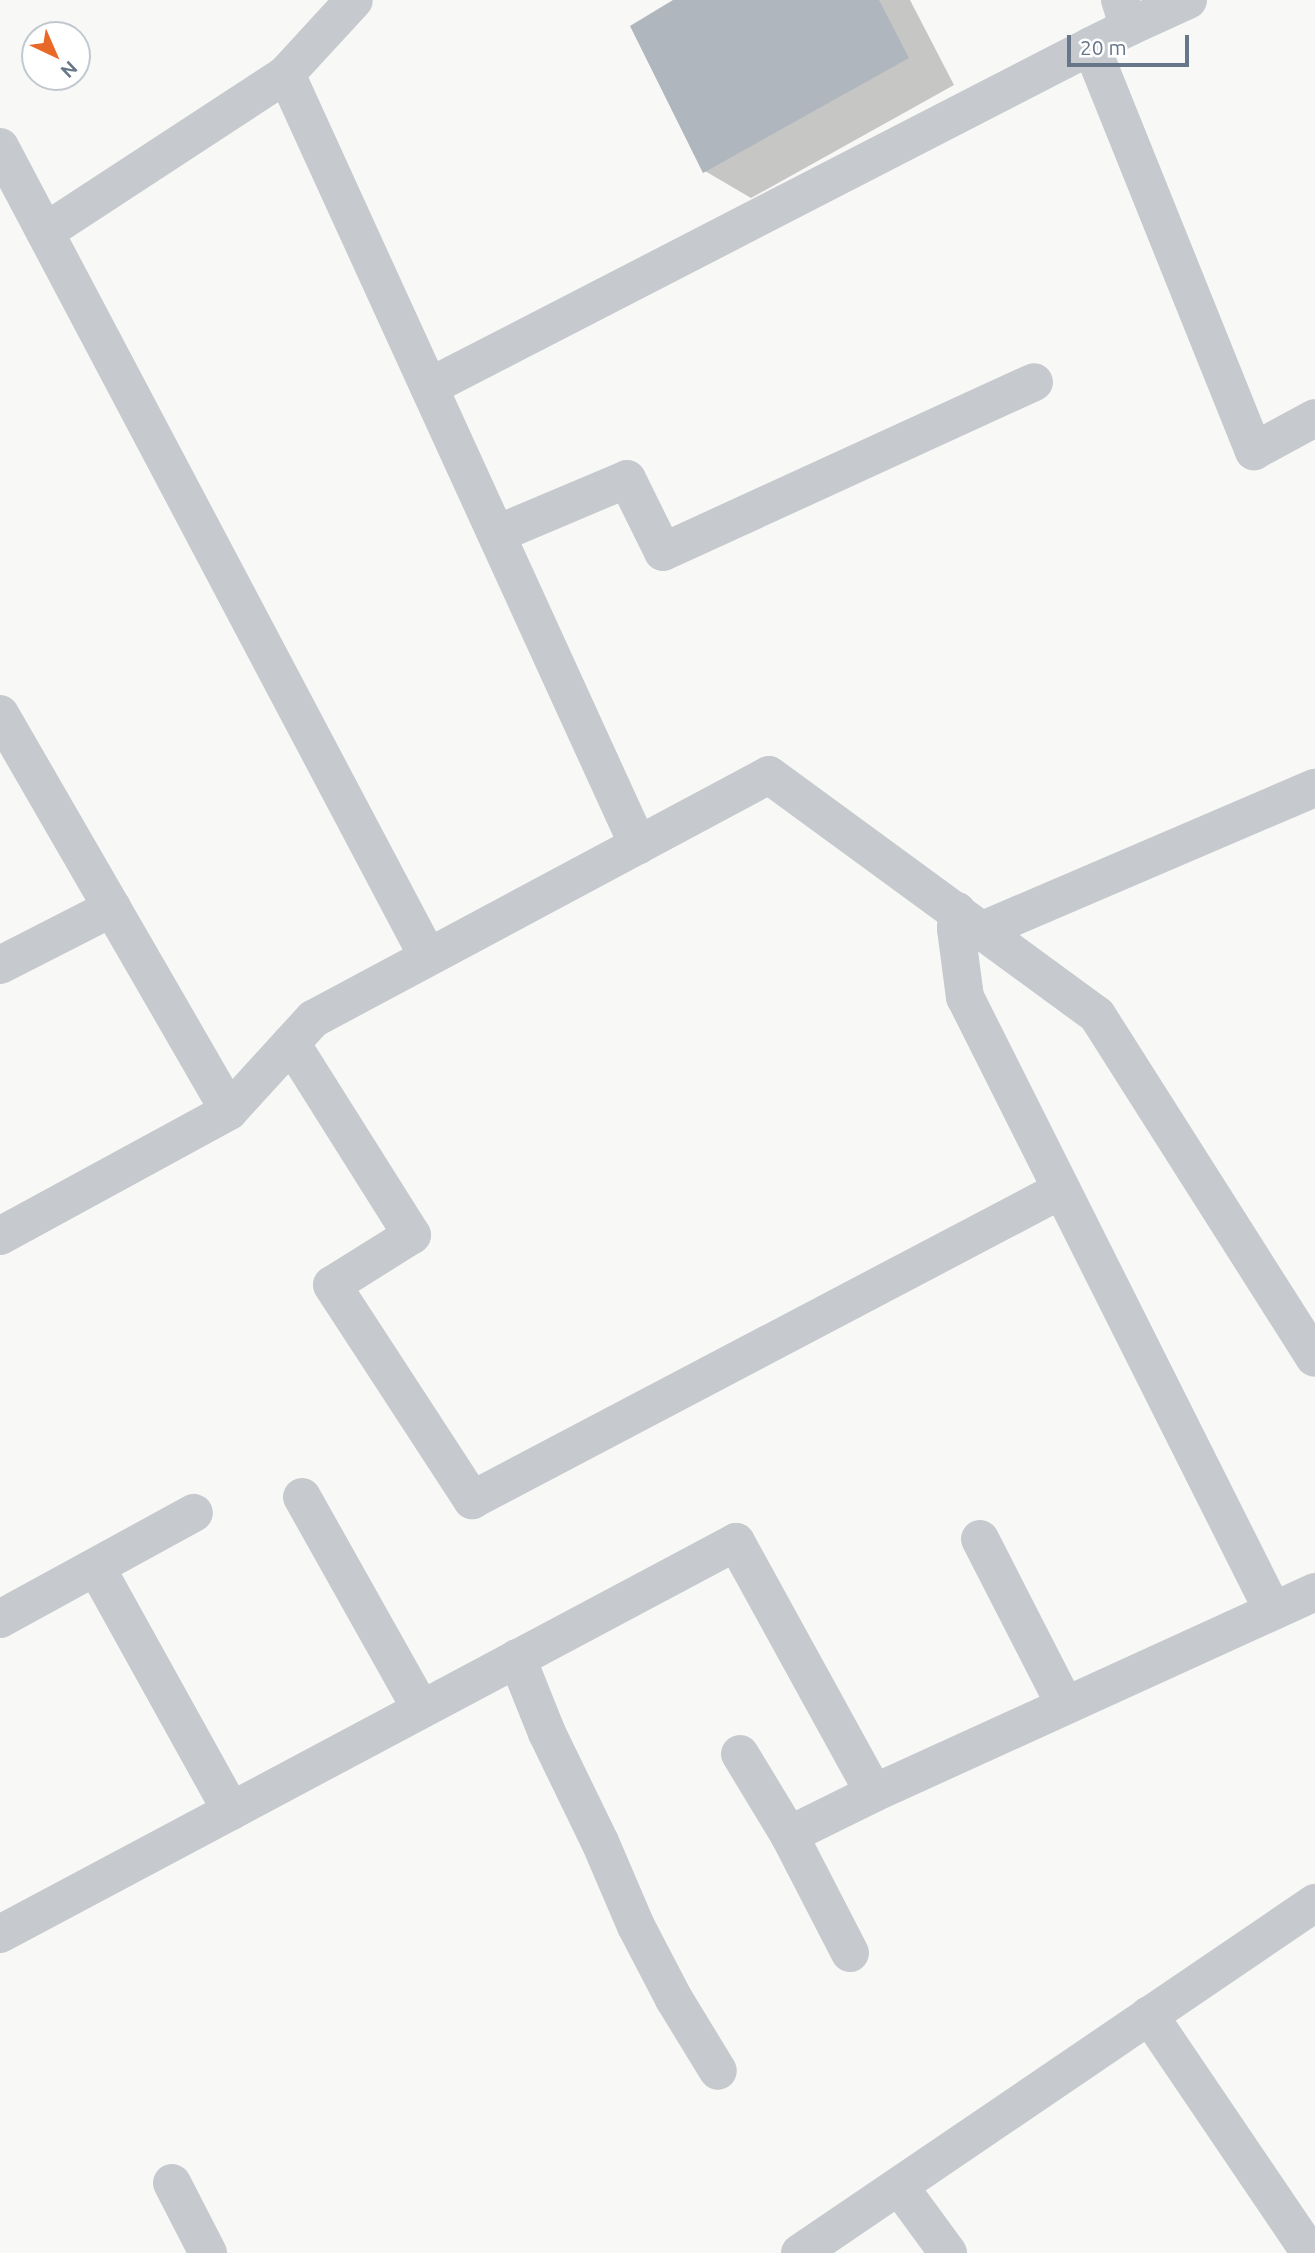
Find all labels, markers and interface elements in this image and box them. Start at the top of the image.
north arrow [21,21,91,91]
scale bar [1070,21,1192,65]
text: 20 m [1080,35,1127,59]
text: N [56,57,82,83]

